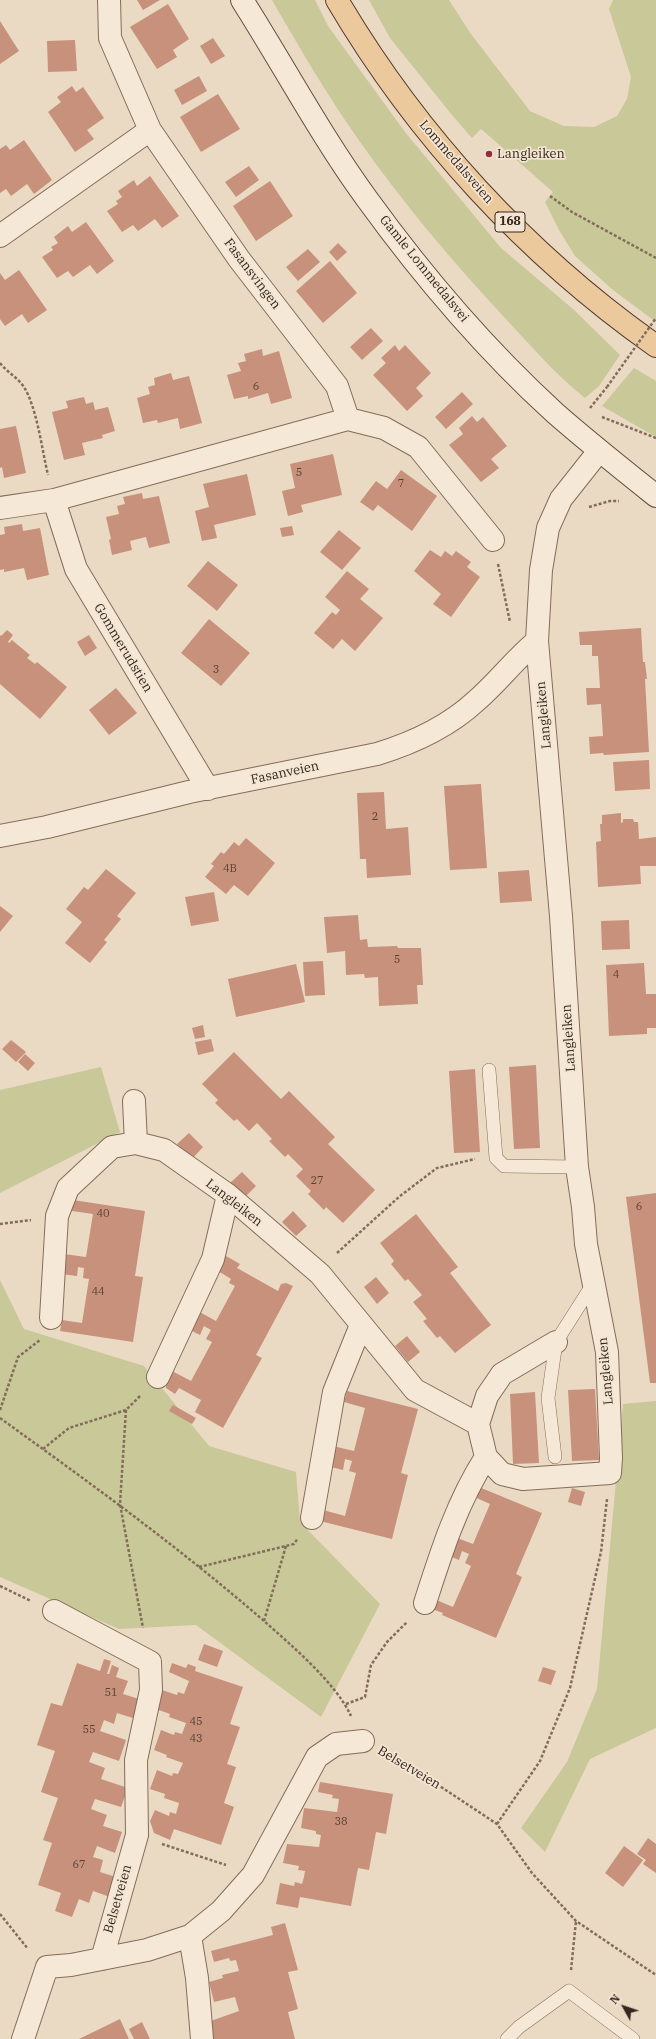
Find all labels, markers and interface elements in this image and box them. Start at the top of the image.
street label: Lommedalsveien [416,117,496,207]
place label: Langleiken [497,146,565,162]
marker: Langleiken [484,149,494,159]
street label: Gamle Lommedalsvei [376,212,472,326]
road number: 168 [495,212,525,232]
street label: Fasansvingen [220,236,284,312]
house number: 6 [253,380,259,394]
house number: 5 [296,466,302,480]
house number: 7 [398,477,404,491]
street label: Gommerudstien [90,601,156,695]
house number: 3 [213,663,219,677]
street label: Langleiken [533,681,555,749]
street label: Fasanveien [249,758,321,788]
house number: 2 [372,810,378,824]
house number: 4B [223,862,237,876]
house number: 5 [394,953,400,967]
house number: 4 [613,968,619,982]
street label: Langleiken [559,1004,579,1072]
house number: 27 [310,1174,324,1188]
street label: Langleiken [202,1176,266,1230]
house number: 6 [636,1200,642,1214]
house number: 40 [96,1207,110,1221]
house number: 44 [91,1285,105,1299]
street label: Langleiken [595,1337,617,1405]
house number: 51 [104,1686,118,1700]
house number: 45 [189,1715,203,1729]
house number: 55 [82,1723,96,1737]
house number: 43 [189,1732,203,1746]
street label: Belsetveien [375,1743,443,1793]
house number: 38 [334,1815,348,1829]
house number: 67 [72,1858,86,1872]
street label: Belsetveien [101,1863,135,1935]
north arrow [604,1987,644,2027]
text: N [607,1991,623,2007]

